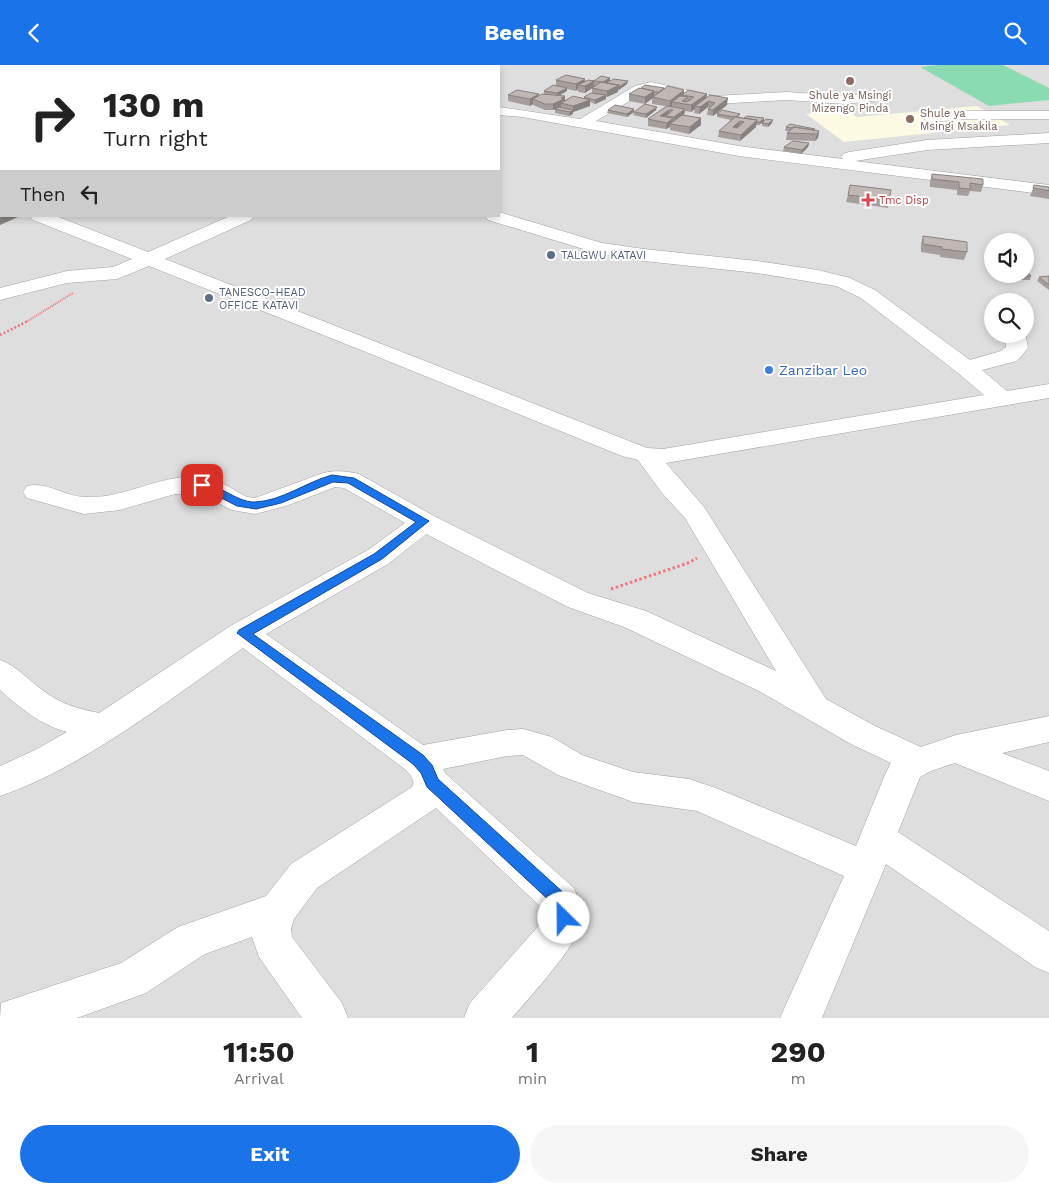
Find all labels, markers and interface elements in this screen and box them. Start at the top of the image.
icon: back [20,19,48,47]
icon: search [1001,19,1029,47]
text: Beeline [484,20,565,45]
marker: Shule ya Msingi Mizengo Pinda [844,75,856,87]
text: 130 m [103,84,204,126]
icon: right [20,85,85,150]
place label: Shule ya Msingi Mizengo Pinda [809,89,891,115]
place label: Shule ya Msingi Msakila [920,107,997,133]
marker: Shule ya Msingi Msakila [904,113,916,125]
text: Turn right [103,126,208,151]
icon: left [76,180,104,208]
text: Then [20,183,66,206]
marker: Tmc Disp [861,193,875,207]
place label: Tmc Disp [879,194,929,207]
map controls [984,233,1034,343]
button: sound [984,233,1034,283]
marker: TALGWU KATAVI [545,249,557,261]
place label: TALGWU KATAVI [561,249,646,262]
place label: TANESCO-HEAD OFFICE KATAVI [219,286,306,312]
marker: TANESCO-HEAD OFFICE KATAVI [203,292,215,304]
button: search [984,293,1034,343]
place label: Zanzibar Leo [779,362,867,378]
marker: Zanzibar Leo [763,364,775,376]
pin [181,464,223,506]
icon: arrive [188,471,216,499]
position arrow [537,891,589,943]
text: 11:50 [223,1034,295,1069]
text: 1 [526,1034,539,1069]
text: 290 [770,1034,826,1069]
text: Arrival [234,1069,284,1088]
text: min [518,1069,547,1088]
text: m [790,1069,806,1088]
button: Exit [20,1125,520,1183]
button: Share [530,1125,1029,1183]

